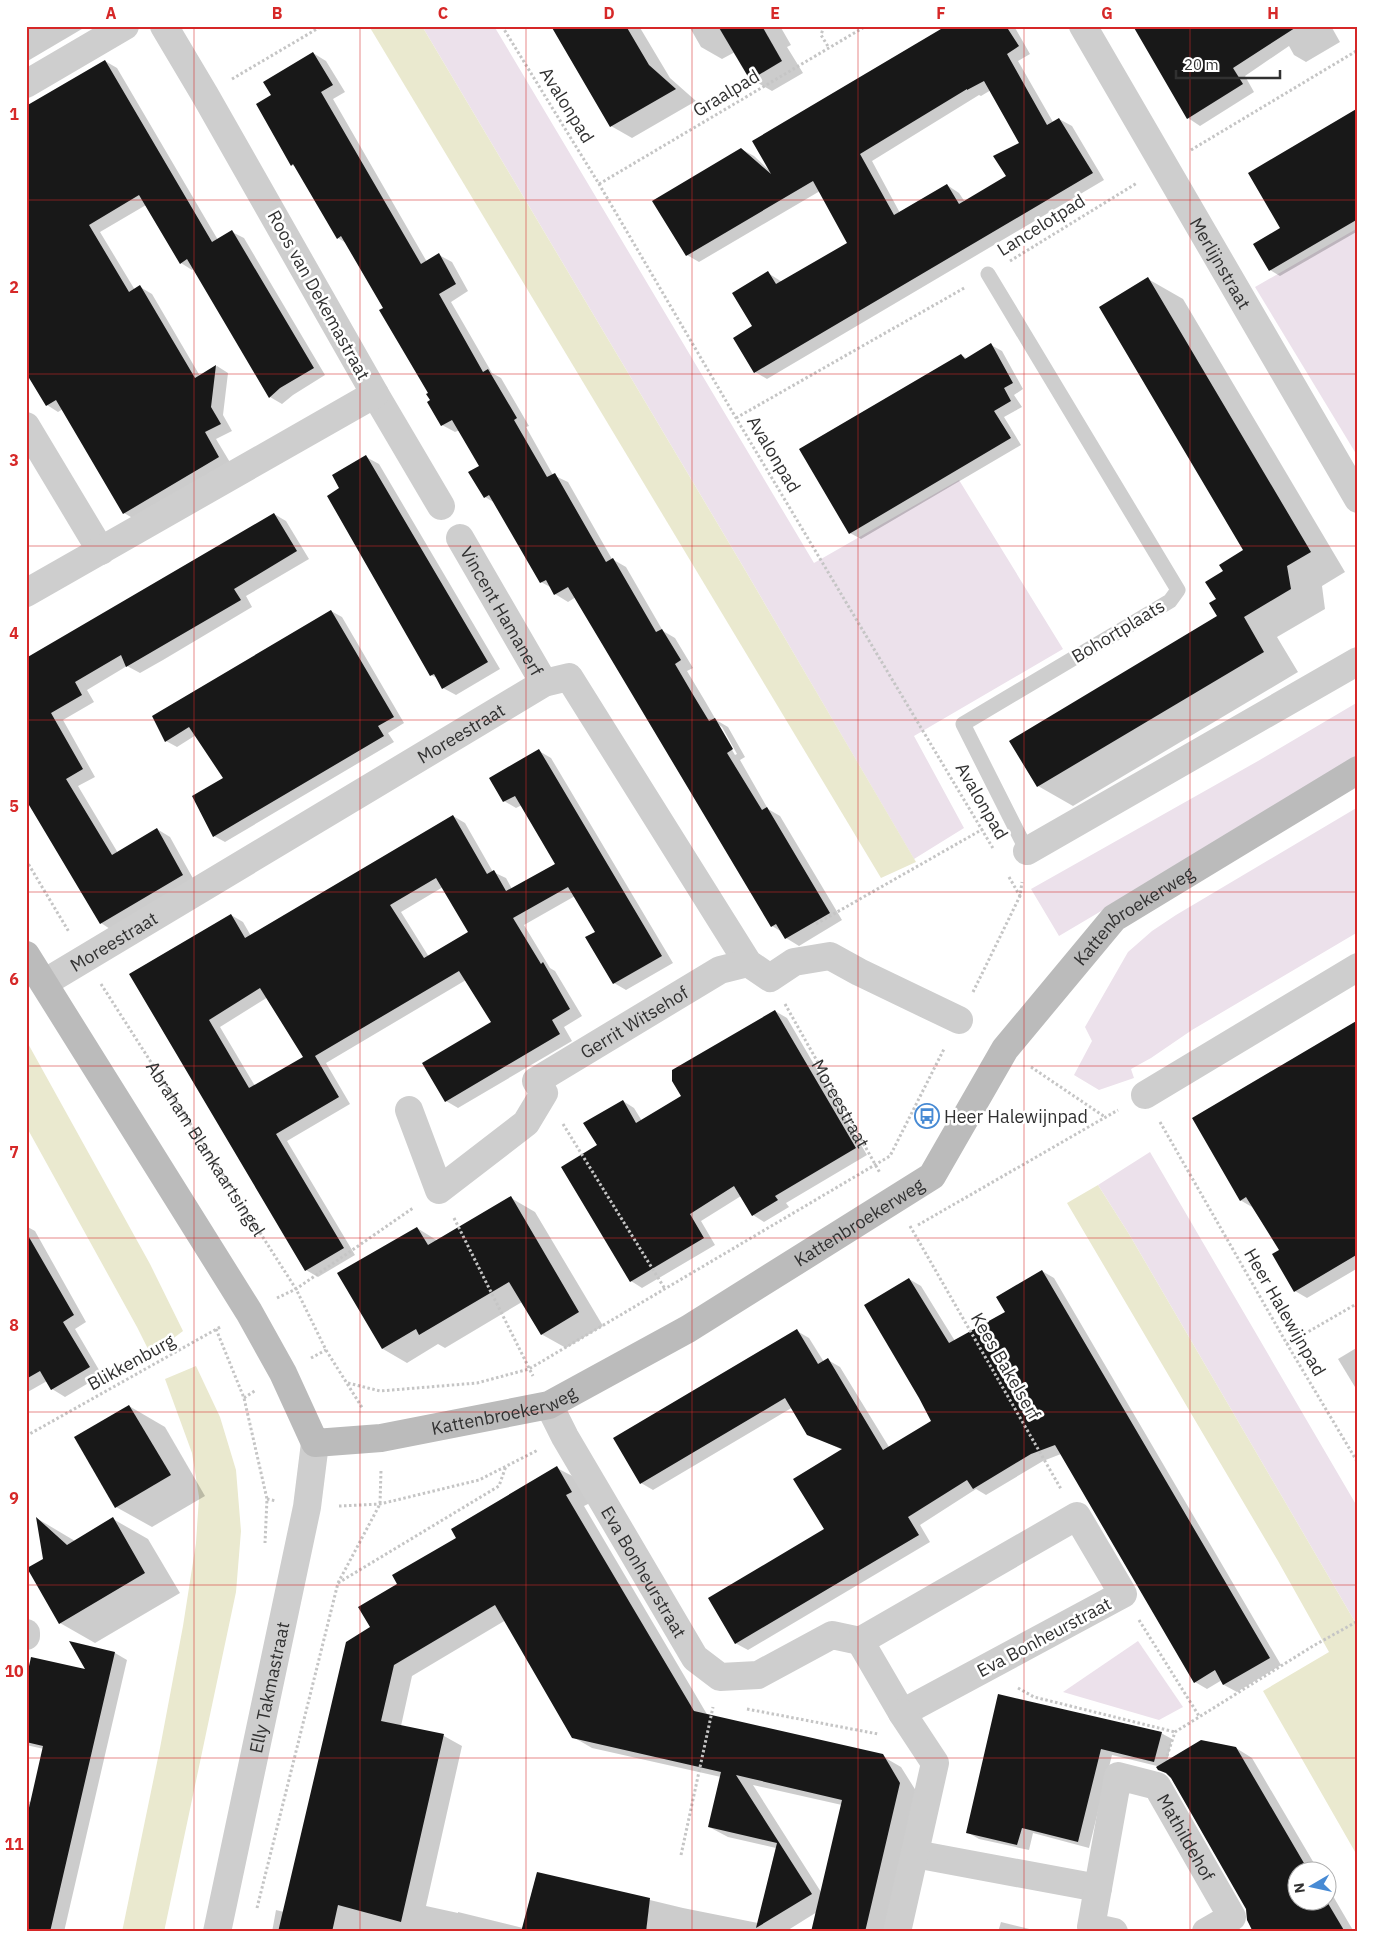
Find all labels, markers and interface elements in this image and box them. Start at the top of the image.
text: A [106,3,117,23]
text: B [272,3,283,23]
text: C [438,3,448,23]
text: D [603,3,615,23]
text: E [770,3,780,23]
text: F [936,3,946,23]
text: G [1101,3,1113,23]
text: H [1267,3,1279,23]
scale bar [1176,48,1280,80]
text: 20 m [1184,55,1219,74]
street label: Avalonpad [535,63,599,147]
street label: Graalpad [689,64,763,122]
text: 1 [9,104,19,124]
street label: Lancelotpad [993,189,1089,261]
street label: Roos van Dekemastraat [263,206,375,384]
street label: Merlijnstraat [1185,213,1256,313]
text: 2 [9,277,19,297]
street label: Avalonpad [742,412,806,496]
text: 3 [9,450,19,470]
street label: Vincent Hamanerf [456,542,549,680]
street label: Bohortplaats [1067,594,1169,668]
text: 4 [9,623,19,643]
street label: Moreestraat [413,698,509,768]
street label: Avalonpad [951,758,1013,844]
text: 5 [9,796,19,816]
street label: Kattenbroekerweg [1068,861,1198,970]
street label: Moreestraat [65,906,161,976]
text: 6 [9,969,19,989]
street label: Gerrit Witsehof [576,980,692,1063]
street label: Moreestraat [807,1055,875,1152]
street label: Abraham Blankaartsingel [141,1056,271,1240]
bus stop icon: Heer Halewijnpad [914,1103,940,1129]
place label: Heer Halewijnpad [944,1105,1088,1128]
text: 7 [9,1142,19,1162]
street label: Kattenbroekerweg [789,1172,928,1271]
street label: Heer Halewijnpad [1239,1244,1331,1380]
street label: Kees Bakelserf [966,1308,1046,1424]
text: 8 [9,1315,19,1335]
street label: Blikkenburg [83,1328,179,1395]
street label: Kattenbroekerweg [429,1381,581,1439]
text: 9 [9,1488,19,1508]
street label: Eva Bonheurstraat [596,1502,692,1642]
street label: Eva Bonheurstraat [973,1592,1115,1682]
street label: Elly Takmastraat [244,1620,294,1755]
text: 10 [4,1661,24,1681]
street label: Mathildehof [1152,1789,1220,1885]
text: 11 [4,1834,24,1854]
north arrow [1286,1860,1336,1910]
text: N [1289,1882,1309,1894]

